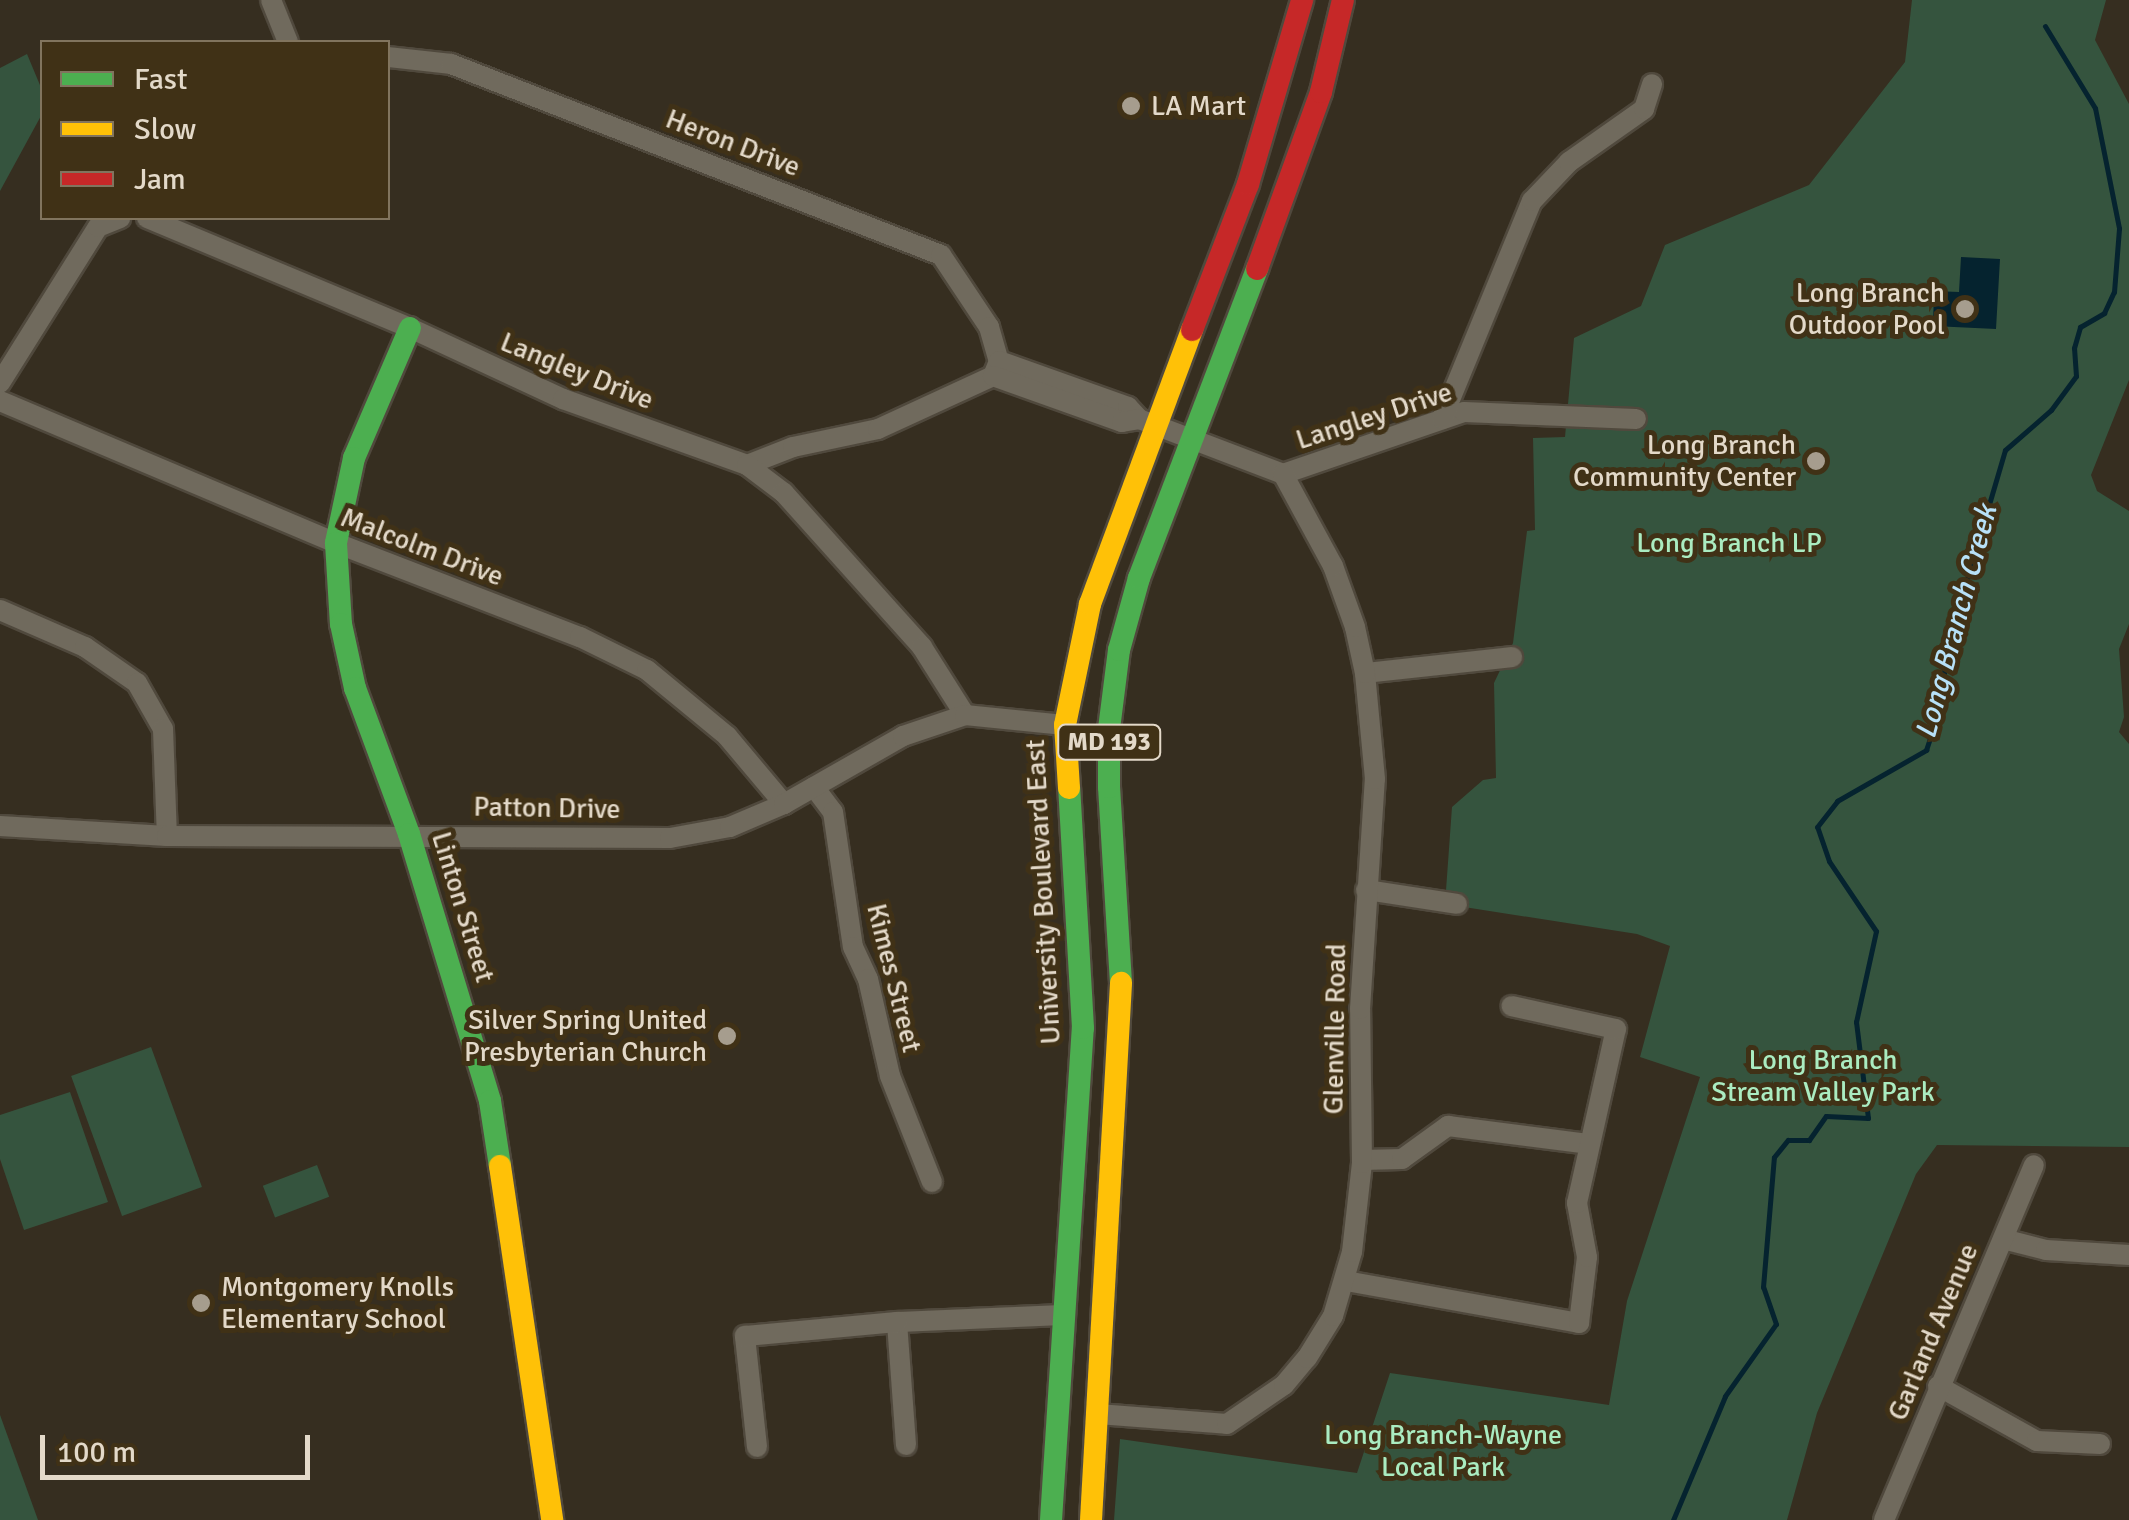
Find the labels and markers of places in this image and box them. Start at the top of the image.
place label: LA Mart [1151,89,1246,123]
marker: LA Mart [1120,95,1142,117]
place label: Long Branch Outdoor Pool [1789,276,1945,342]
marker: Long Branch Outdoor Pool [1954,298,1976,320]
place label: Long Branch Community Center [1573,428,1796,494]
marker: Long Branch Community Center [1805,450,1827,472]
place label: Silver Spring United Presbyterian Church [464,1003,707,1069]
marker: Silver Spring United Presbyterian Church [716,1025,738,1047]
place label: Montgomery Knolls Elementary School [221,1270,454,1336]
marker: Montgomery Knolls Elementary School [190,1292,212,1314]

